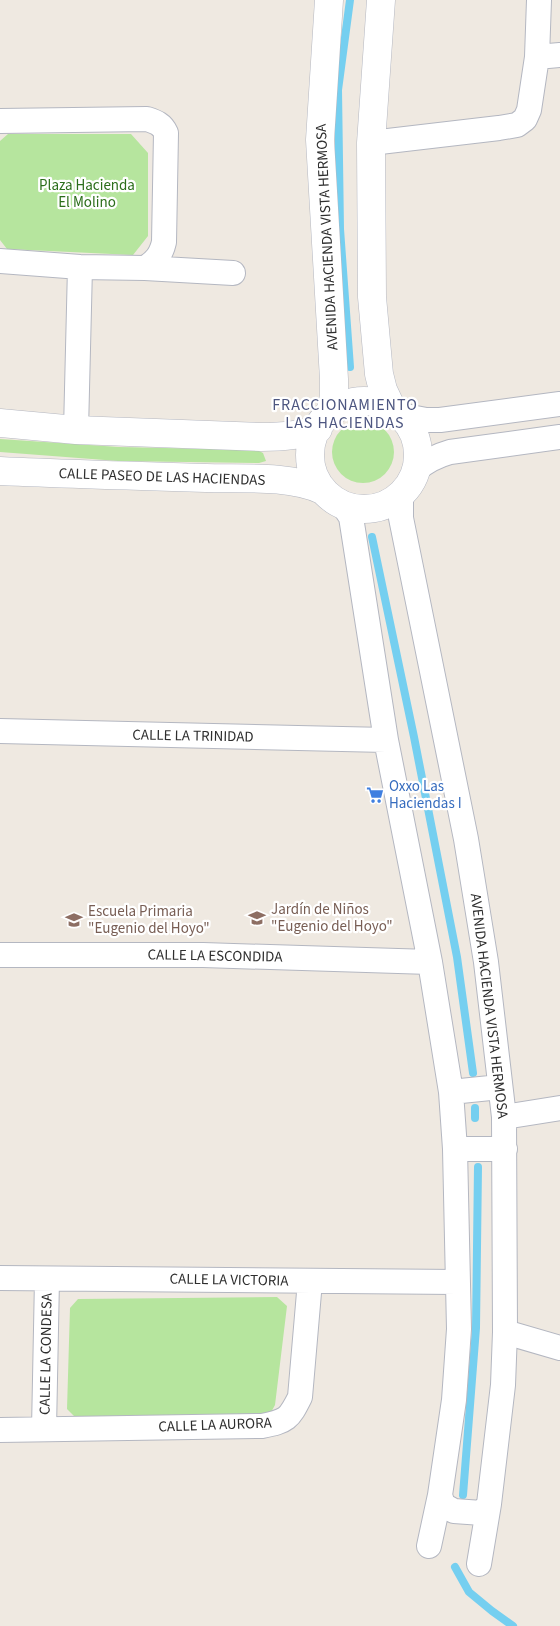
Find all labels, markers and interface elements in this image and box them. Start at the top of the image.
street label: AVENIDA HACIENDA VISTA HERMOSA [311,122,343,351]
park label: Plaza Hacienda El Molino [39,175,135,213]
district label: FRACCIONAMIENTO LAS HACIENDAS [272,394,418,434]
street label: CALLE PASEO DE LAS HACIENDAS [58,463,266,491]
street label: CALLE LA TRINIDAD [132,724,254,748]
place label: Oxxo Las Haciendas I [389,776,462,814]
supermarket icon: Oxxo Las Haciendas I [365,785,385,805]
street label: AVENIDA HACIENDA VISTA HERMOSA [465,892,513,1121]
place label: Jardín de Niños "Eugenio del Hoyo" [271,899,393,937]
place label: Escuela Primaria "Eugenio del Hoyo" [88,901,210,939]
school or university icon: Jardín de Niños "Eugenio del Hoyo" [247,908,267,928]
school or university icon: Escuela Primaria "Eugenio del Hoyo" [64,910,84,930]
street label: CALLE LA ESCONDIDA [147,944,283,968]
street label: CALLE LA VICTORIA [169,1268,289,1292]
street label: CALLE LA CONDESA [34,1292,58,1415]
street label: CALLE LA AURORA [158,1412,273,1437]

